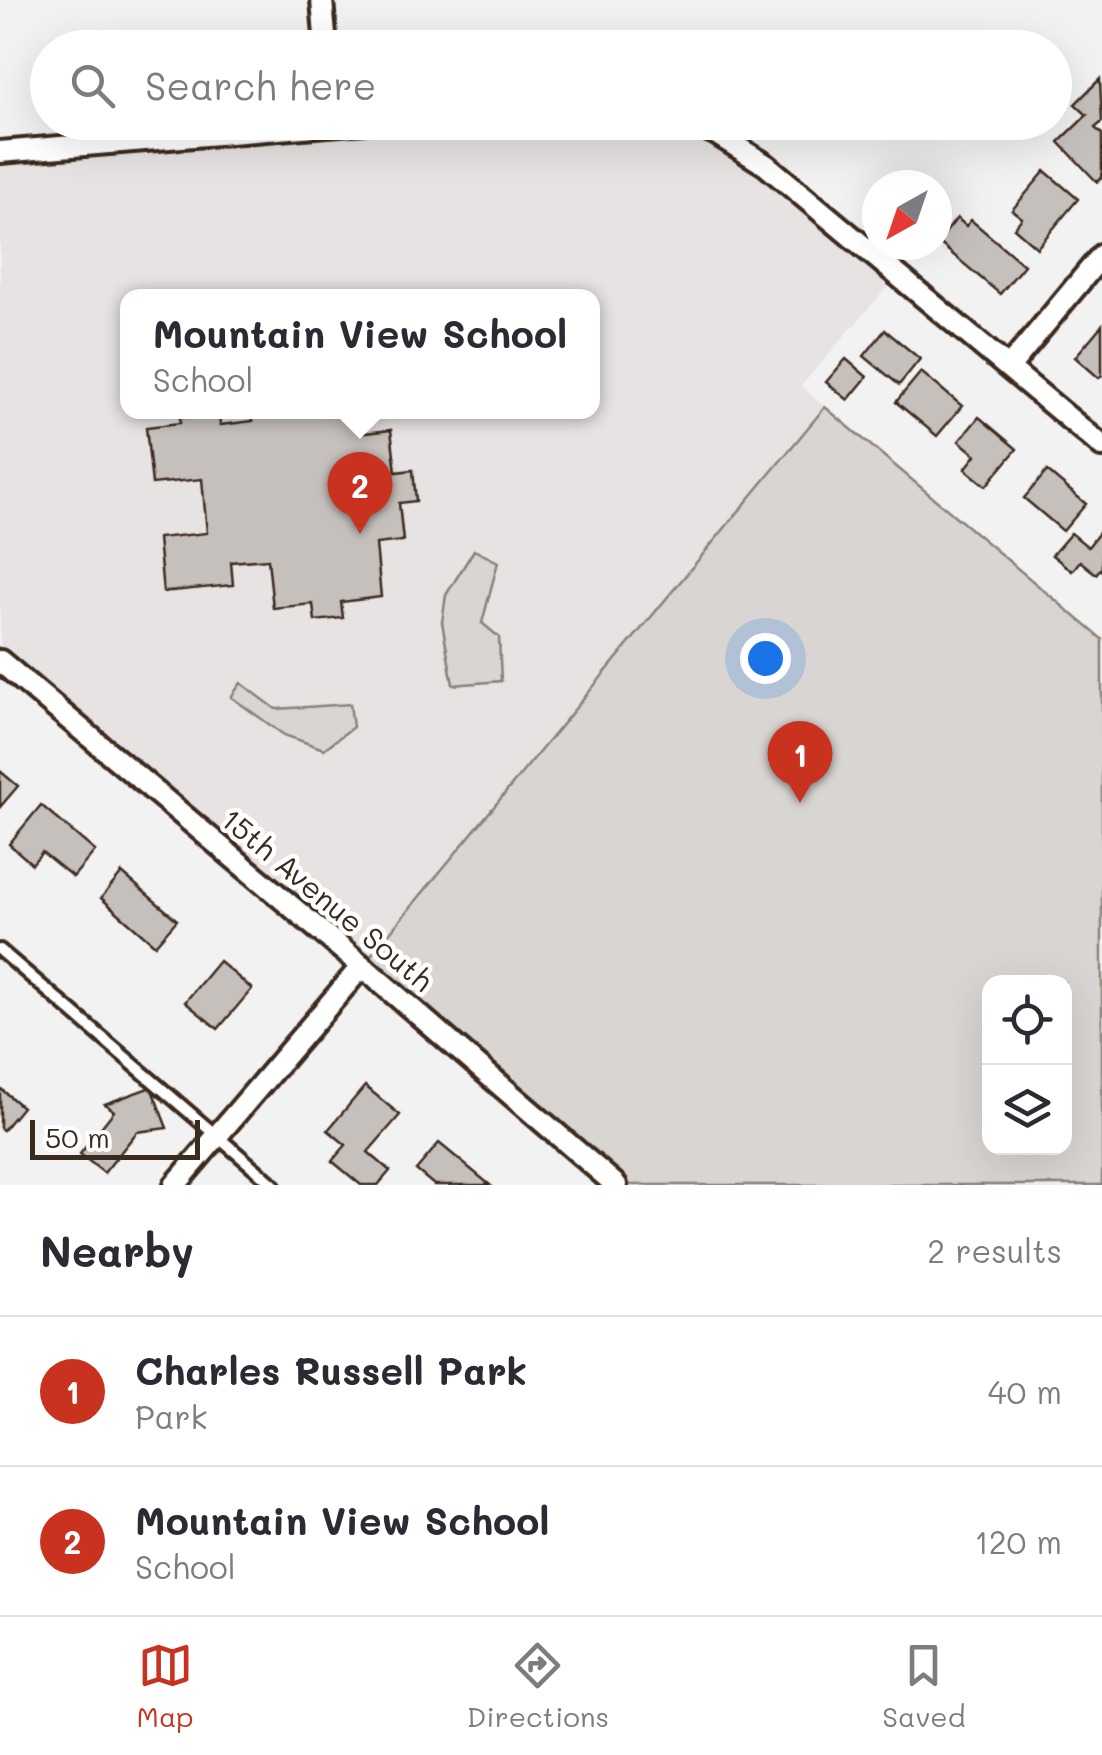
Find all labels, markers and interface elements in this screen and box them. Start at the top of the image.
search box [30,30,1072,140]
icon: search [65,58,120,113]
text: Search here [145,60,376,110]
north arrow [862,170,952,260]
popup [120,289,600,419]
text: Mountain View School [153,308,567,358]
text: School [153,358,254,400]
pin: 2 [328,452,392,534]
your location [740,633,791,684]
pin: 1 [768,720,832,803]
street label: 15th Avenue South [214,798,442,1000]
map controls [982,975,1072,1155]
button: locate [982,975,1072,1065]
button: layers [982,1065,1072,1155]
scale bar [30,1115,200,1160]
text: 50 m [45,1119,110,1155]
text: Nearby [40,1223,194,1278]
text: 2 results [927,1229,1062,1271]
text: Charles Russell Park [135,1345,527,1395]
text: 1 [65,1370,80,1412]
text: 40 m [988,1370,1062,1412]
text: Park [135,1395,208,1437]
text: Mountain View School [135,1495,550,1545]
text: 2 [64,1520,81,1562]
text: 120 m [974,1520,1062,1562]
text: School [135,1545,236,1587]
tab: Map [137,1638,194,1734]
tab: Directions [467,1638,609,1734]
tab: Saved [882,1638,965,1734]

